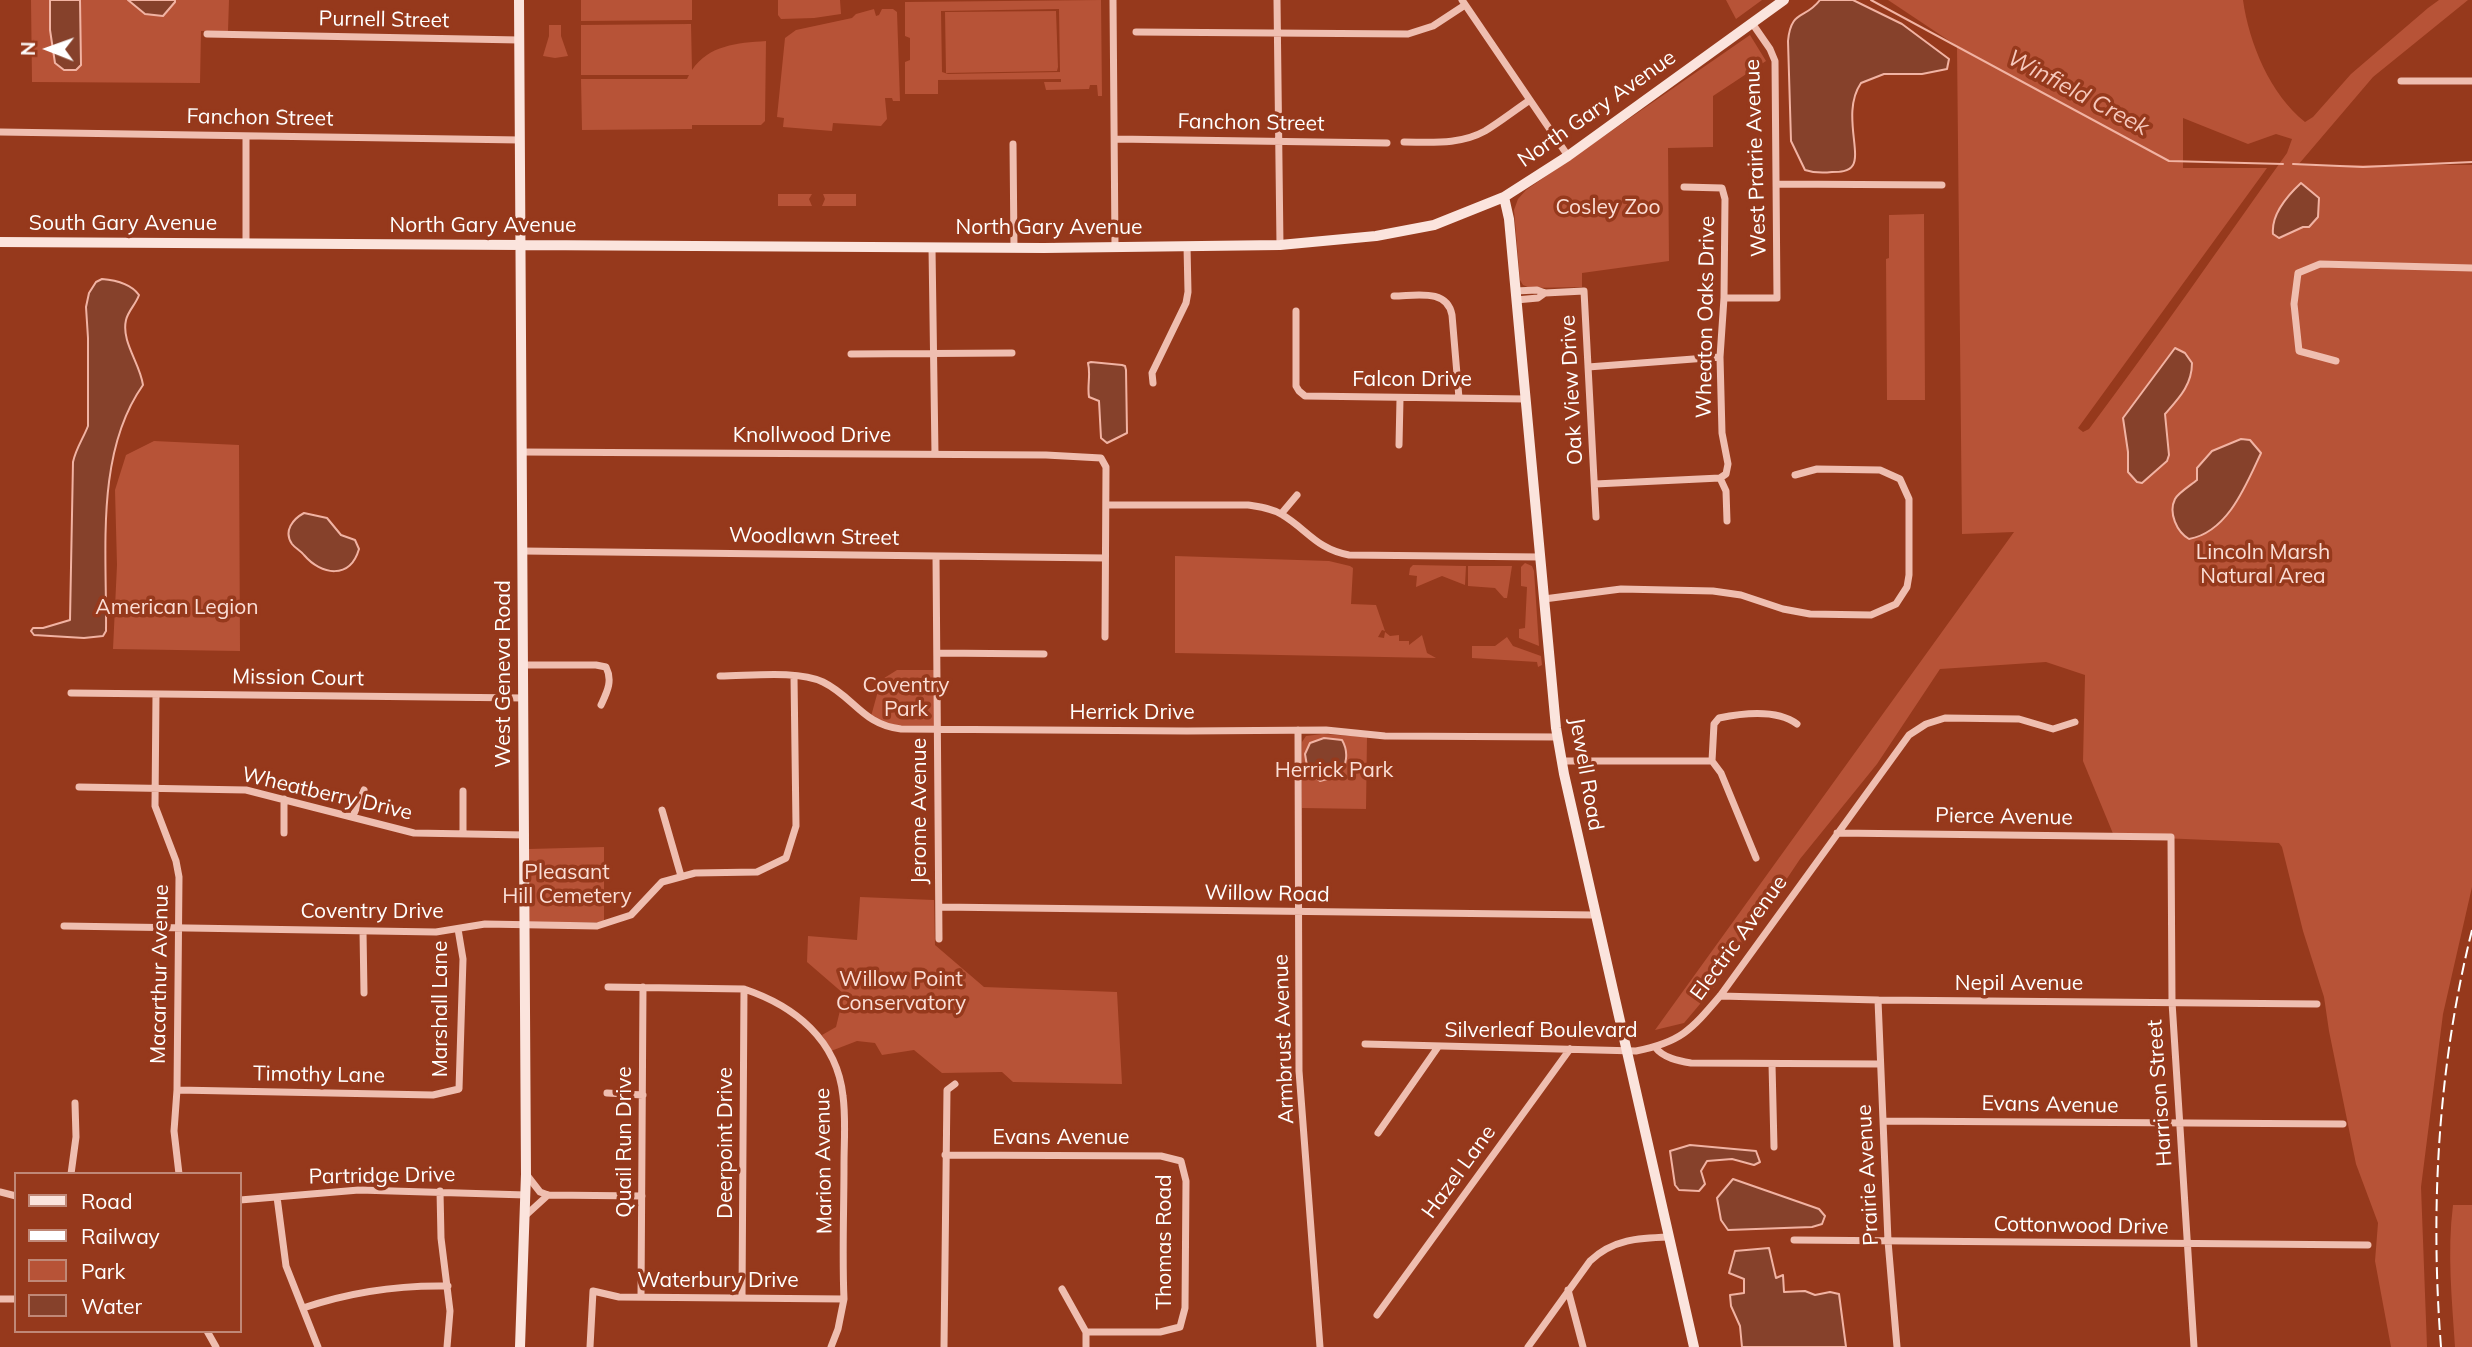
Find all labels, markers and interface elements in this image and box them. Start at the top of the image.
street label: Purnell Street [319,6,449,34]
north arrow [14,14,84,84]
text: N [16,41,40,56]
water label: Winfield Creek [2003,44,2153,142]
street label: North Gary Avenue [1513,45,1681,173]
street label: West Prairie Avenue [1740,59,1772,257]
street label: Fanchon Street [186,104,334,132]
street label: Fanchon Street [1177,109,1325,137]
park label: Cosley Zoo [1555,195,1661,221]
street label: South Gary Avenue [29,211,217,237]
street label: North Gary Avenue [390,213,576,239]
street label: North Gary Avenue [956,215,1142,241]
street label: Wheaton Oaks Drive [1692,215,1720,419]
street label: Oak View Drive [1555,314,1589,466]
street label: Falcon Drive [1352,367,1472,393]
street label: Knollwood Drive [733,423,891,449]
street label: Woodlawn Street [729,523,899,551]
park label: Lincoln Marsh Natural Area [2196,540,2330,590]
street label: West Geneva Road [491,580,517,768]
park label: American Legion [95,595,259,621]
street label: Mission Court [232,664,364,692]
park label: Coventry Park [863,673,949,723]
street label: Herrick Drive [1069,700,1195,726]
street label: Jewell Road [1564,715,1608,833]
street label: Jerome Avenue [907,738,933,884]
park label: Herrick Park [1275,758,1393,784]
street label: Wheatberry Drive [239,762,415,826]
street label: Pierce Avenue [1935,803,2073,831]
park label: Pleasant Hill Cemetery [502,860,632,910]
street label: Electric Avenue [1685,871,1793,1005]
street label: Willow Road [1204,880,1330,908]
street label: Macarthur Avenue [146,884,174,1064]
street label: Coventry Drive [300,899,444,925]
street label: Marshall Lane [428,941,454,1077]
street label: Armbrust Avenue [1268,954,1300,1124]
park label: Willow Point Conservatory [836,967,966,1017]
street label: Nepil Avenue [1955,971,2083,997]
street label: Silverleaf Boulevard [1444,1018,1638,1044]
street label: Harrison Street [2142,1019,2178,1167]
street label: Timothy Lane [253,1061,385,1089]
street label: Quail Run Drive [612,1066,638,1218]
street label: Deerpoint Drive [713,1067,739,1219]
street label: Marion Avenue [810,1088,838,1234]
street label: Evans Avenue [1981,1091,2119,1119]
street label: Prairie Avenue [1852,1104,1884,1246]
street label: Hazel Lane [1417,1120,1501,1224]
street label: Evans Avenue [992,1125,1130,1151]
street label: Partridge Drive [308,1162,456,1190]
legend [14,1172,242,1333]
street label: Thomas Road [1152,1174,1178,1310]
text: Road [81,1188,132,1214]
street label: Cottonwood Drive [1993,1212,2169,1240]
text: Railway [81,1223,160,1249]
text: Park [81,1258,125,1284]
street label: Waterbury Drive [637,1268,799,1294]
text: Water [81,1293,142,1319]

